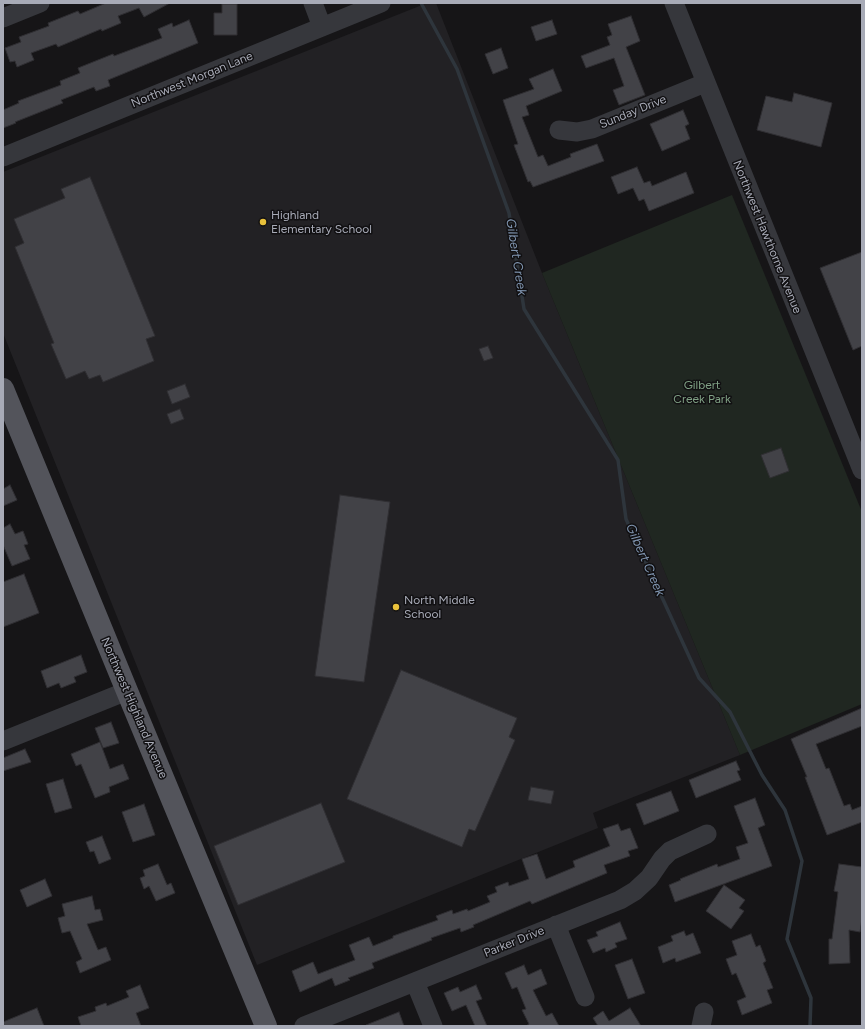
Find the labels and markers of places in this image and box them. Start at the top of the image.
place label: Highland Elementary School [271,208,372,236]
marker: Highland Elementary School [258,217,268,227]
place label: North Middle School [404,593,475,621]
marker: North Middle School [391,602,401,612]

